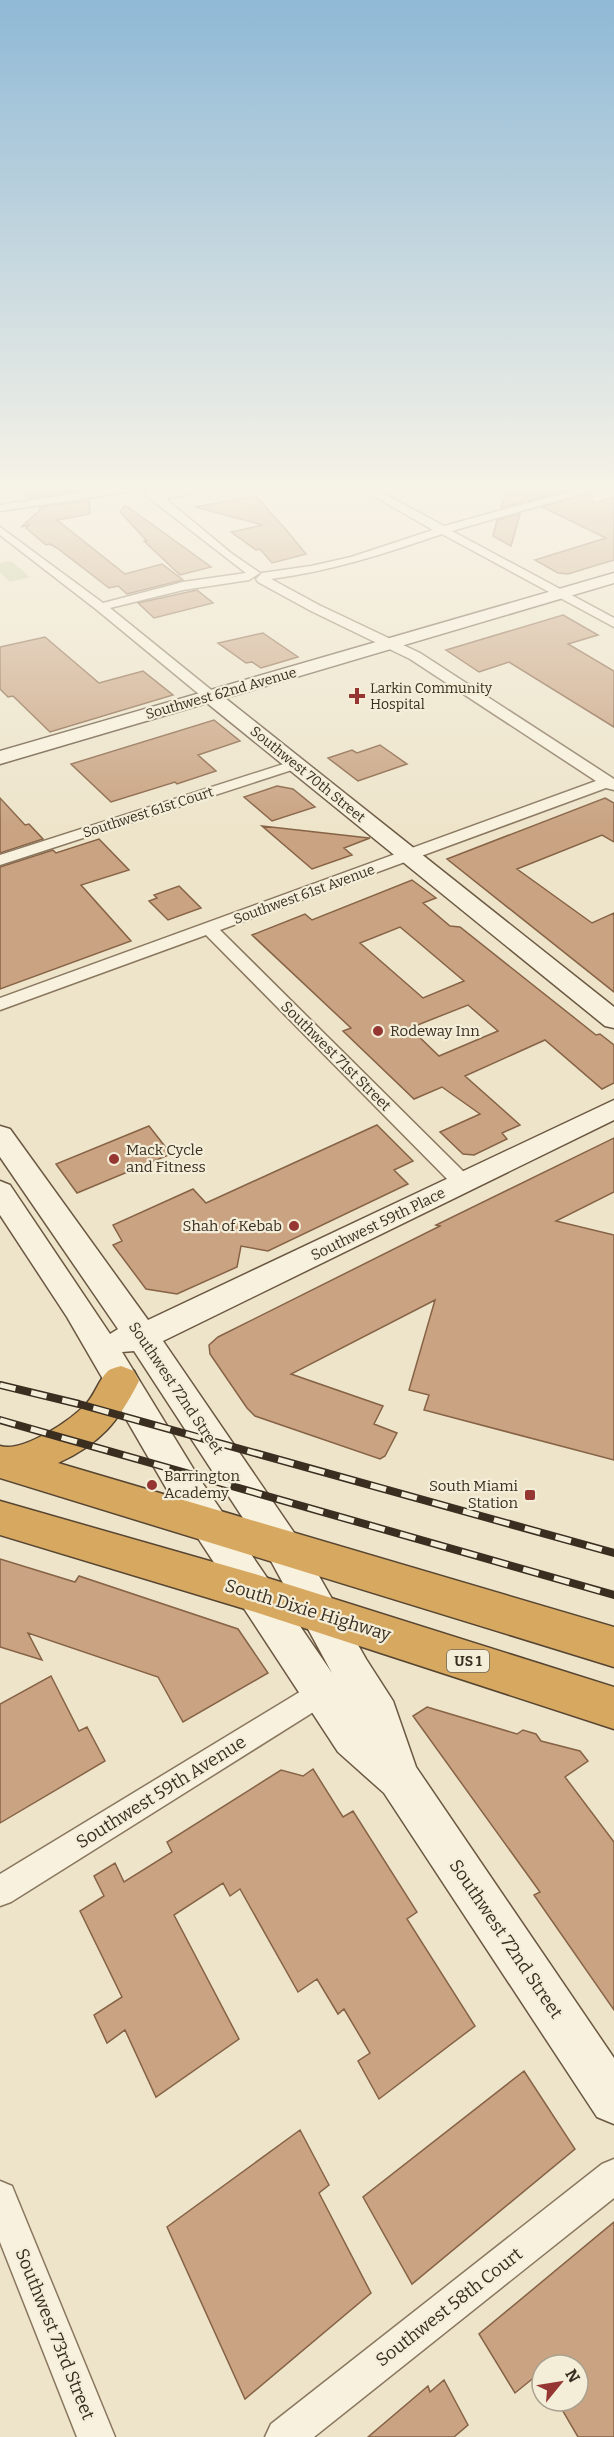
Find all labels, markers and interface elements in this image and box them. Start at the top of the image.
street label: Southwest 62nd Avenue [144,664,299,723]
place label: Larkin Community Hospital [370,680,493,713]
marker: Larkin Community Hospital [348,687,366,705]
street label: Southwest 70th Street [247,723,369,826]
street label: Southwest 61st Court [81,783,216,842]
street label: Southwest 61st Avenue [231,861,377,928]
street label: Southwest 71st Street [277,997,395,1115]
place label: Rodeway Inn [390,1022,480,1040]
marker: Rodeway Inn [371,1024,385,1038]
place label: Mack Cycle and Fitness [126,1141,206,1176]
marker: Mack Cycle and Fitness [107,1152,121,1166]
street label: Southwest 59th Place [308,1184,448,1264]
place label: Shah of Kebab [183,1217,282,1235]
marker: Shah of Kebab [287,1219,301,1233]
street label: Southwest 72nd Street [125,1318,227,1458]
place label: Barrington Academy [164,1467,240,1502]
place label: South Miami Station [429,1477,519,1512]
marker: Barrington Academy [145,1478,159,1492]
marker: South Miami Station [523,1488,537,1502]
street label: South Dixie Highway [222,1574,394,1646]
road number: US 1 [447,1650,489,1672]
street label: Southwest 59th Avenue [72,1731,250,1853]
street label: Southwest 72nd Street [445,1855,568,2023]
street label: Southwest 58th Court [371,2243,527,2371]
street label: Southwest 73rd Street [11,2245,100,2423]
north arrow [530,2353,590,2413]
text: N [561,2366,584,2386]

